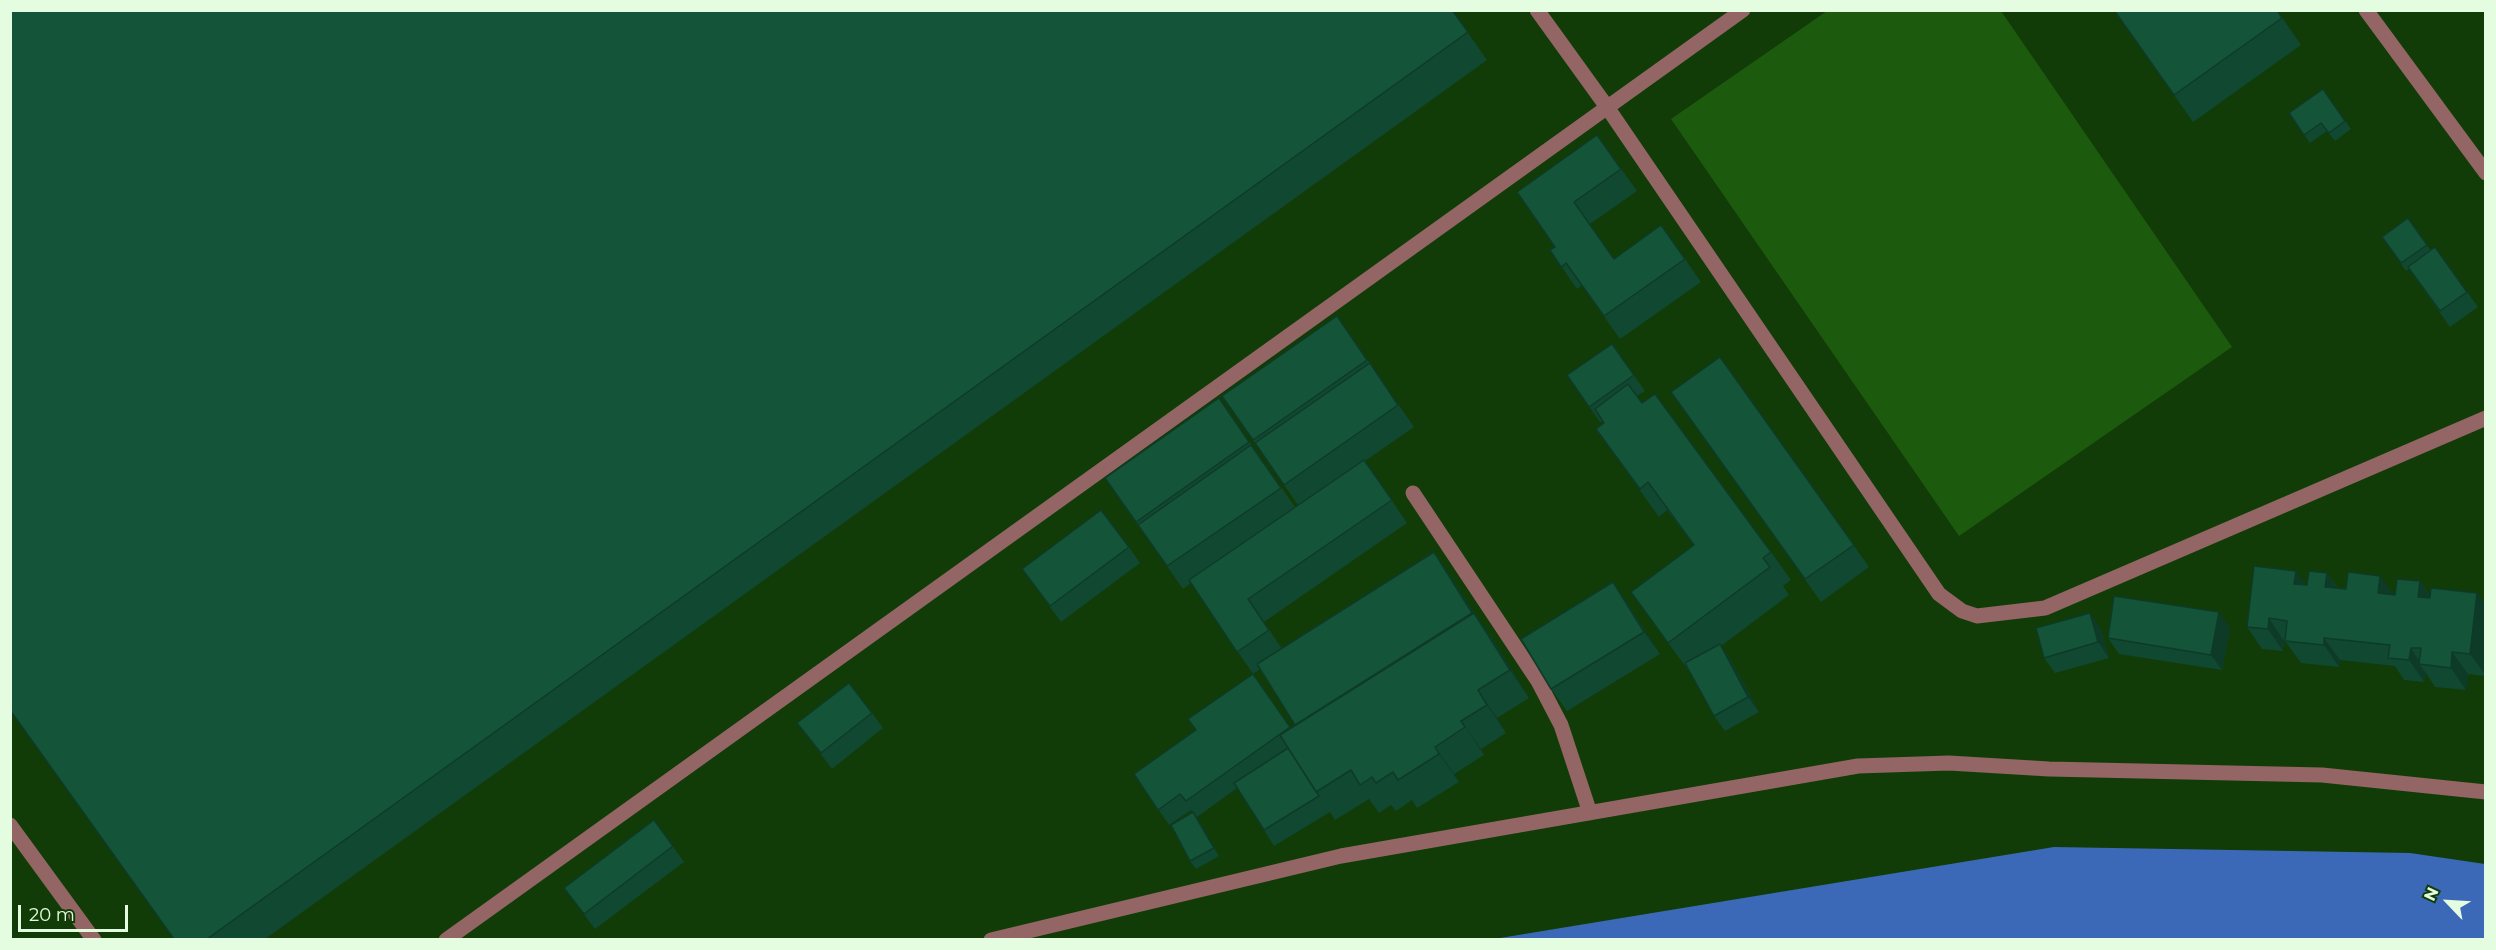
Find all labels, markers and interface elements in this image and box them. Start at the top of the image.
north arrow [2418,872,2478,932]
text: N [2420,884,2443,904]
scale bar [21,893,130,931]
text: 20 m [29,904,75,926]

